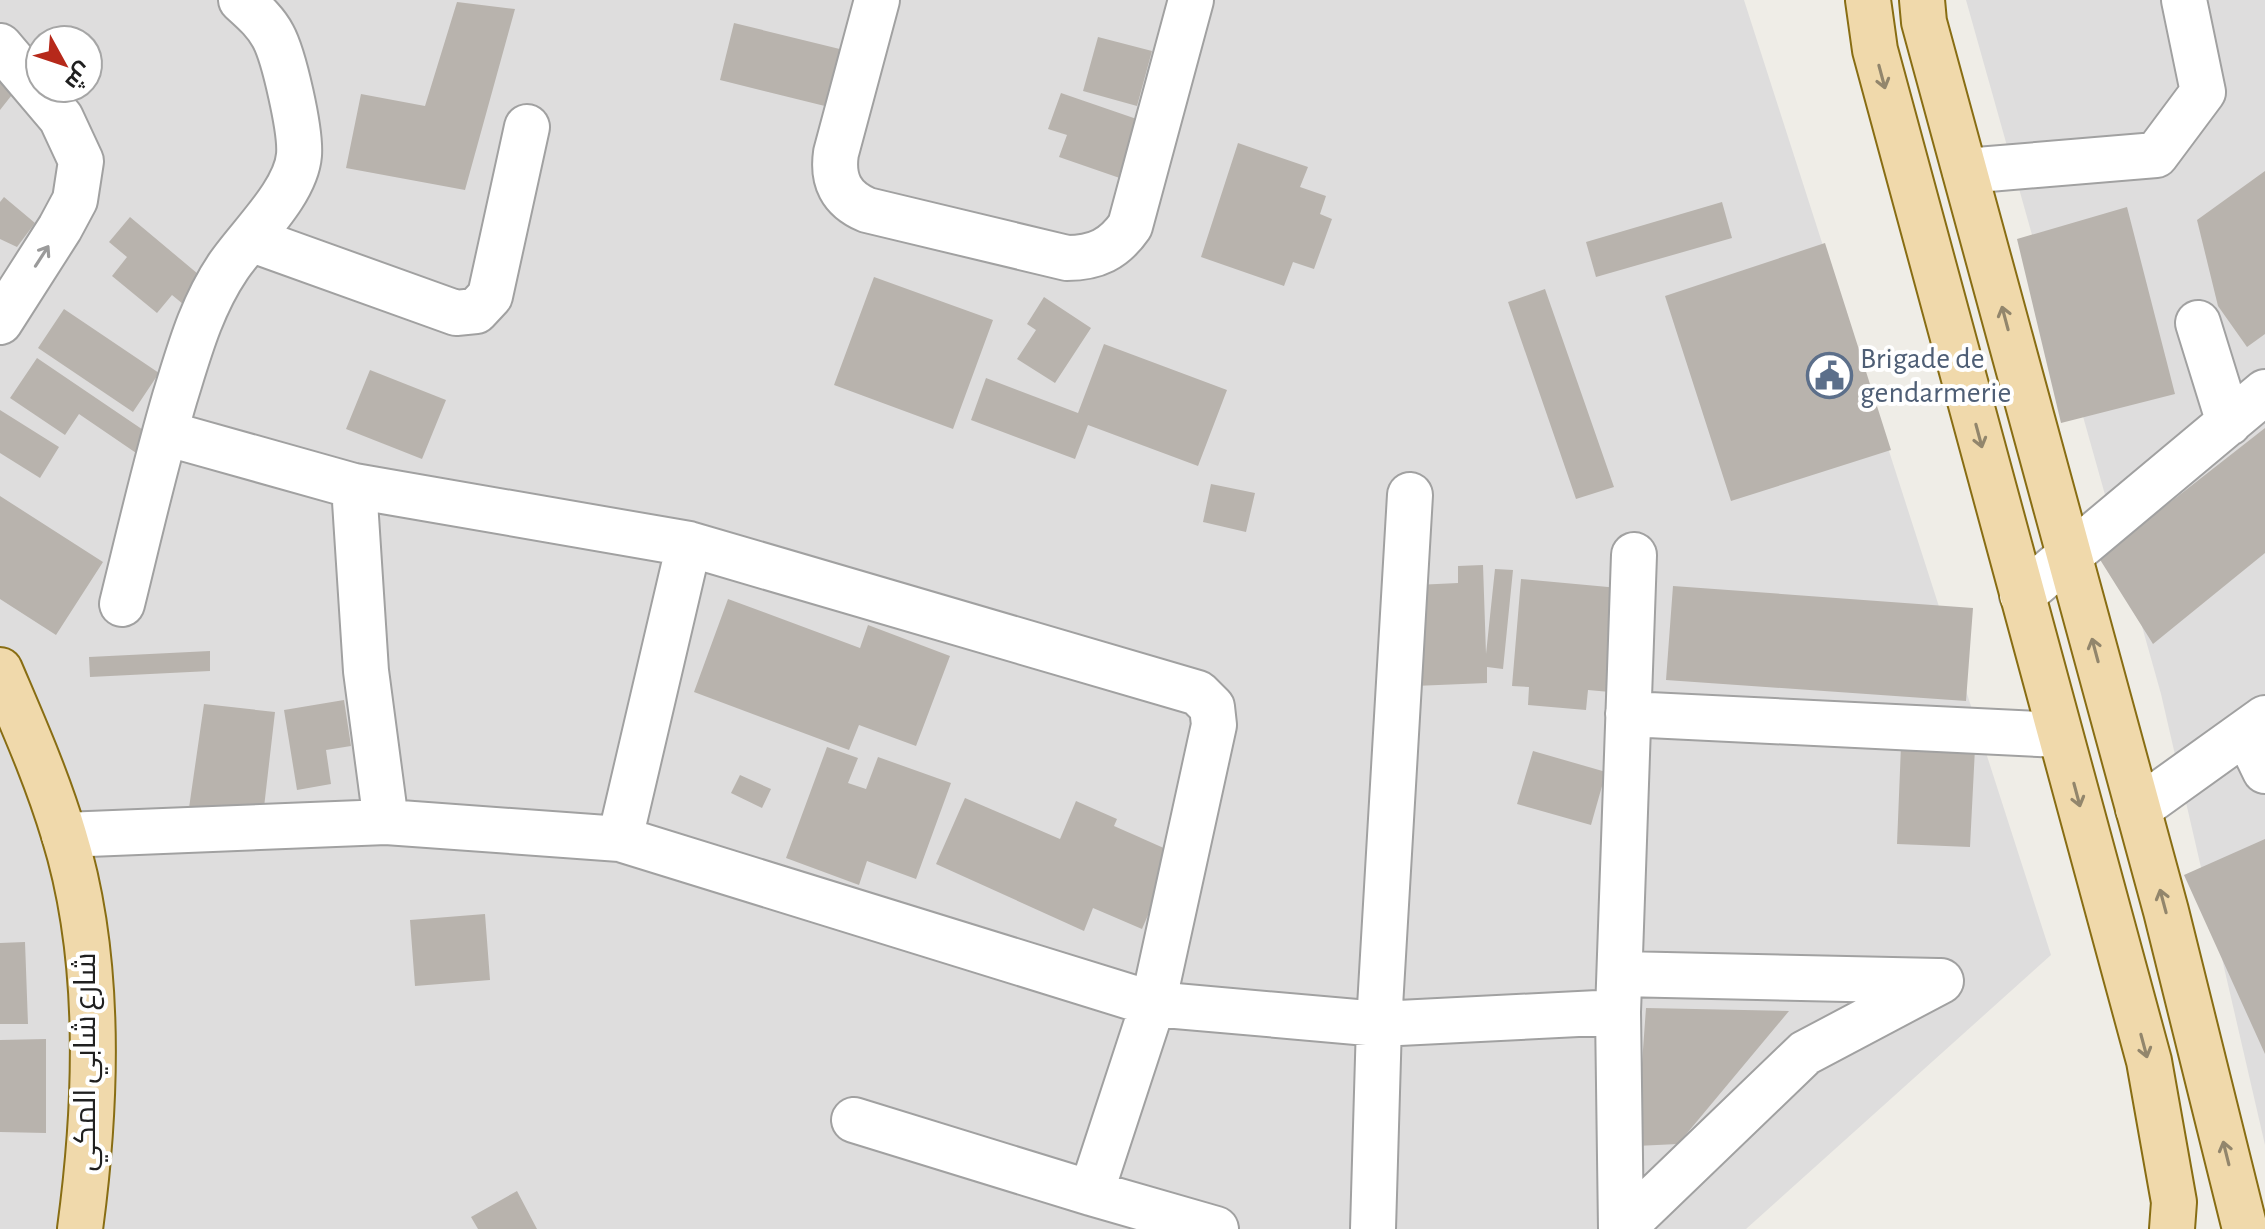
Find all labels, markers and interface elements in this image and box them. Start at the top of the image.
north arrow [24,24,104,104]
text: ش [60,57,97,95]
one-way arrow [1875,63,1890,89]
one-way arrow [34,246,50,268]
one-way arrow [1996,306,2011,332]
place label: Brigade de gendarmerie [1860,344,2011,408]
public building icon: Brigade de gendarmerie [1805,351,1853,399]
one-way arrow [1973,422,1988,448]
one-way arrow [2086,638,2101,664]
one-way arrow [2070,781,2085,807]
one-way arrow [2155,889,2170,915]
street label: شارع شابي المكي [71,952,108,1172]
one-way arrow [2138,1032,2153,1058]
one-way arrow [2218,1141,2233,1167]

